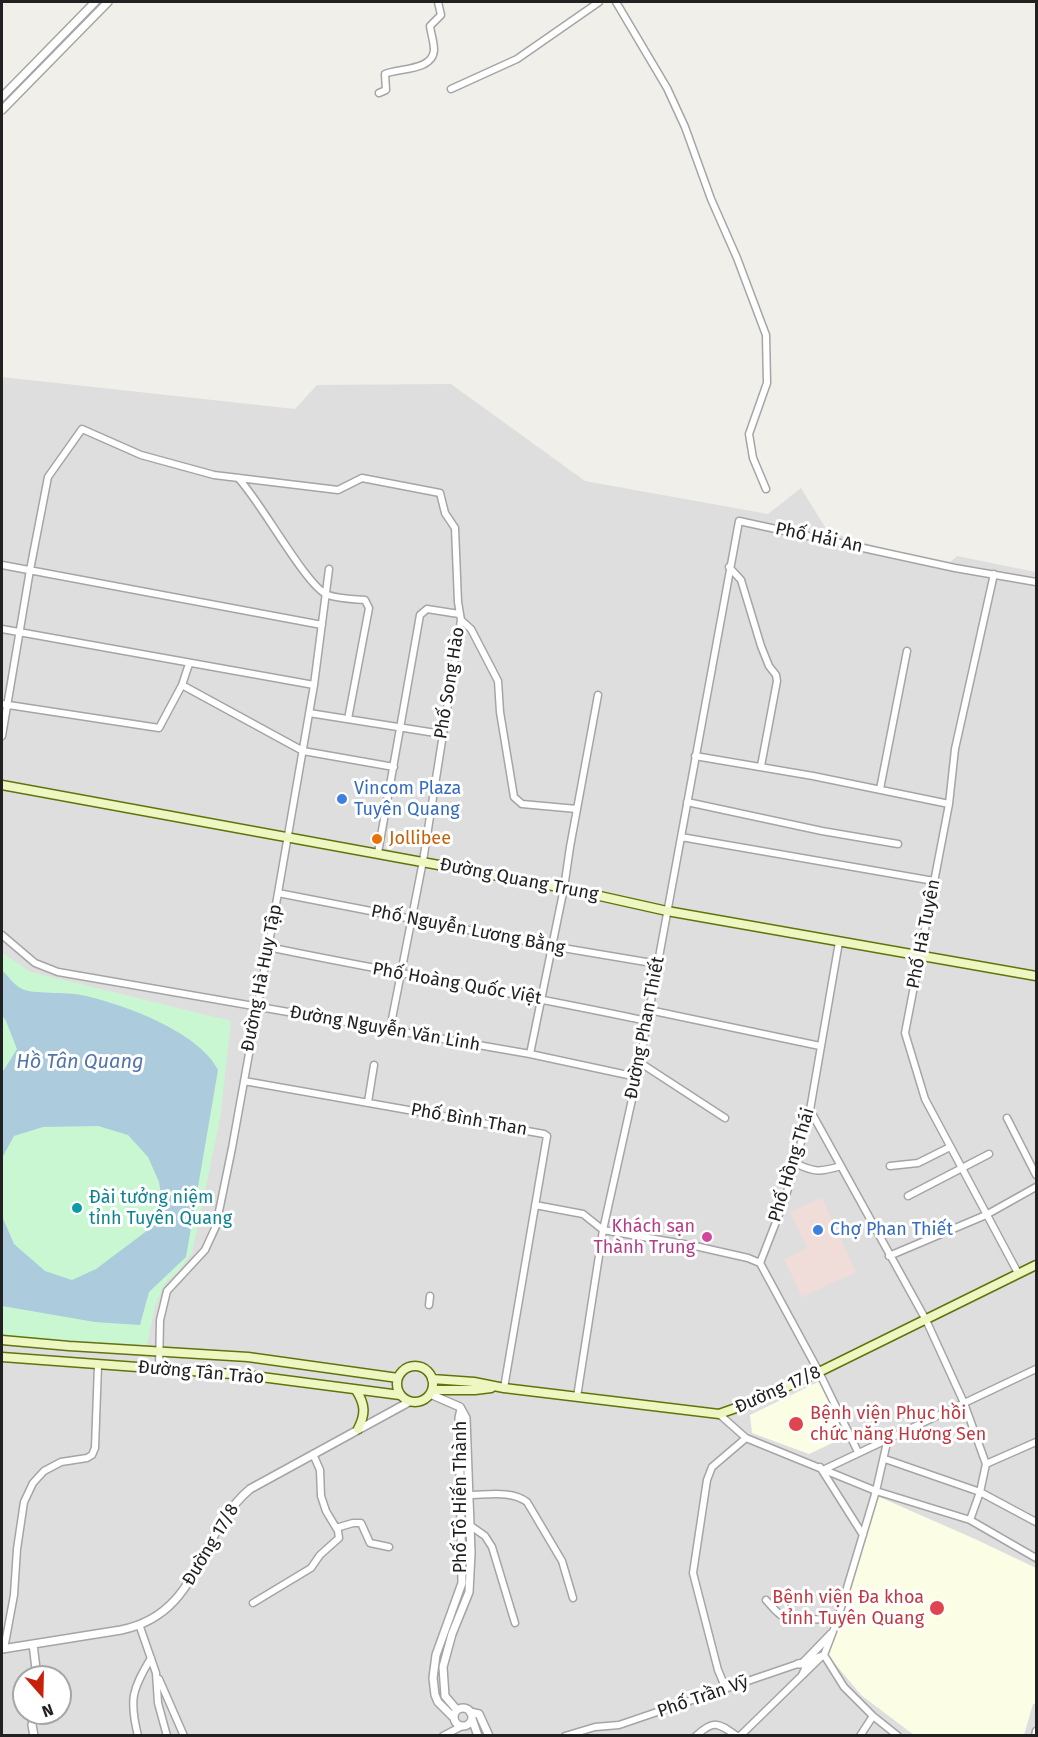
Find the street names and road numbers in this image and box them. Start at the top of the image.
street label: Phố Hải An [773,518,865,558]
street label: Phố Song Hào [430,625,470,741]
street label: Đường Quang Trung [438,854,600,906]
street label: Phố Hà Tuyên [903,877,945,991]
street label: Phố Nguyễn Lương Bằng [369,901,567,959]
street label: Đường Hà Huy Tập [237,902,287,1054]
street label: Đường Phan Thiết [621,955,669,1101]
street label: Phố Hoàng Quốc Việt [371,959,543,1009]
street label: Đường Nguyễn Văn Linh [288,1002,482,1056]
street label: Phố Bình Than [409,1099,529,1141]
street label: Phố Hồng Thái [764,1105,820,1225]
street label: Đường Tân Trào [137,1357,265,1389]
street label: Đường 17/8 [732,1362,824,1418]
street label: Phố Tô Hiến Thành [450,1421,472,1573]
street label: Đường 17/8 [178,1500,244,1590]
street label: Phố Trần Vỹ [655,1671,751,1723]

